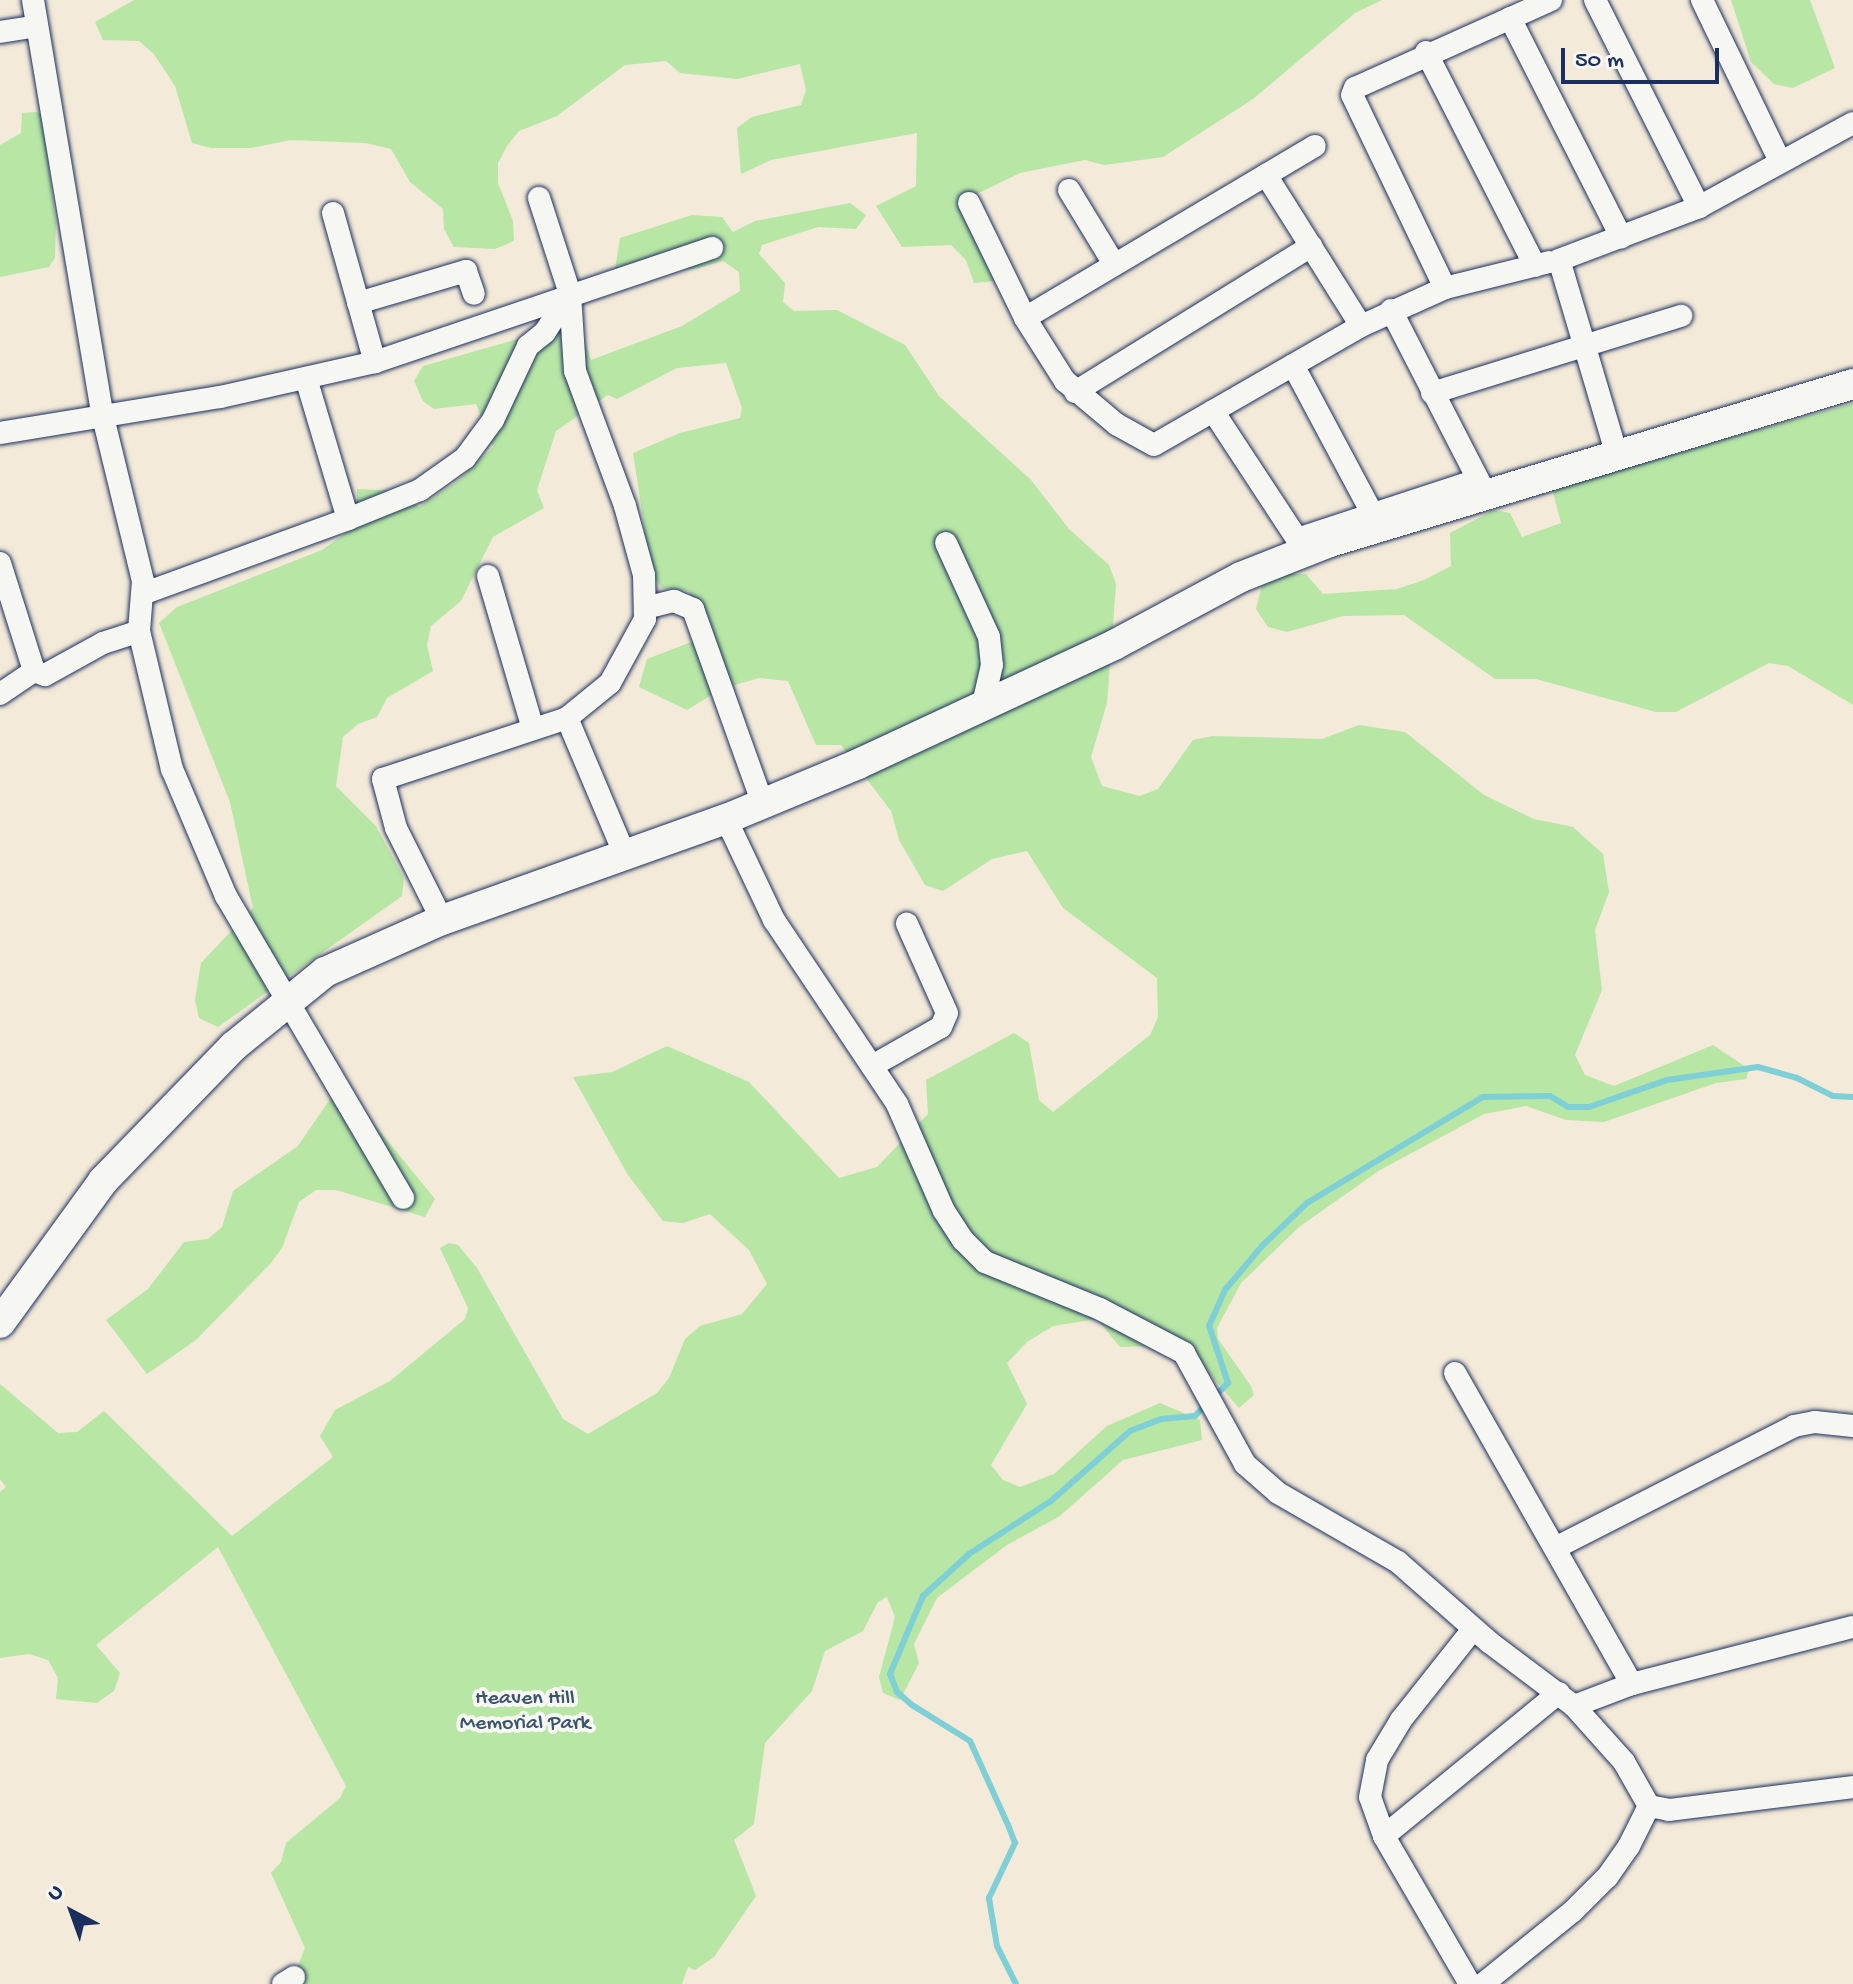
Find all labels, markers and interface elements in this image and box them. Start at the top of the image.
scale bar [1565,32,1723,82]
text: 50 m [1575,47,1624,76]
park label: Heaven Hill Memorial Park [460,1686,590,1738]
north arrow [32,1872,112,1952]
text: U [43,1880,70,1908]

